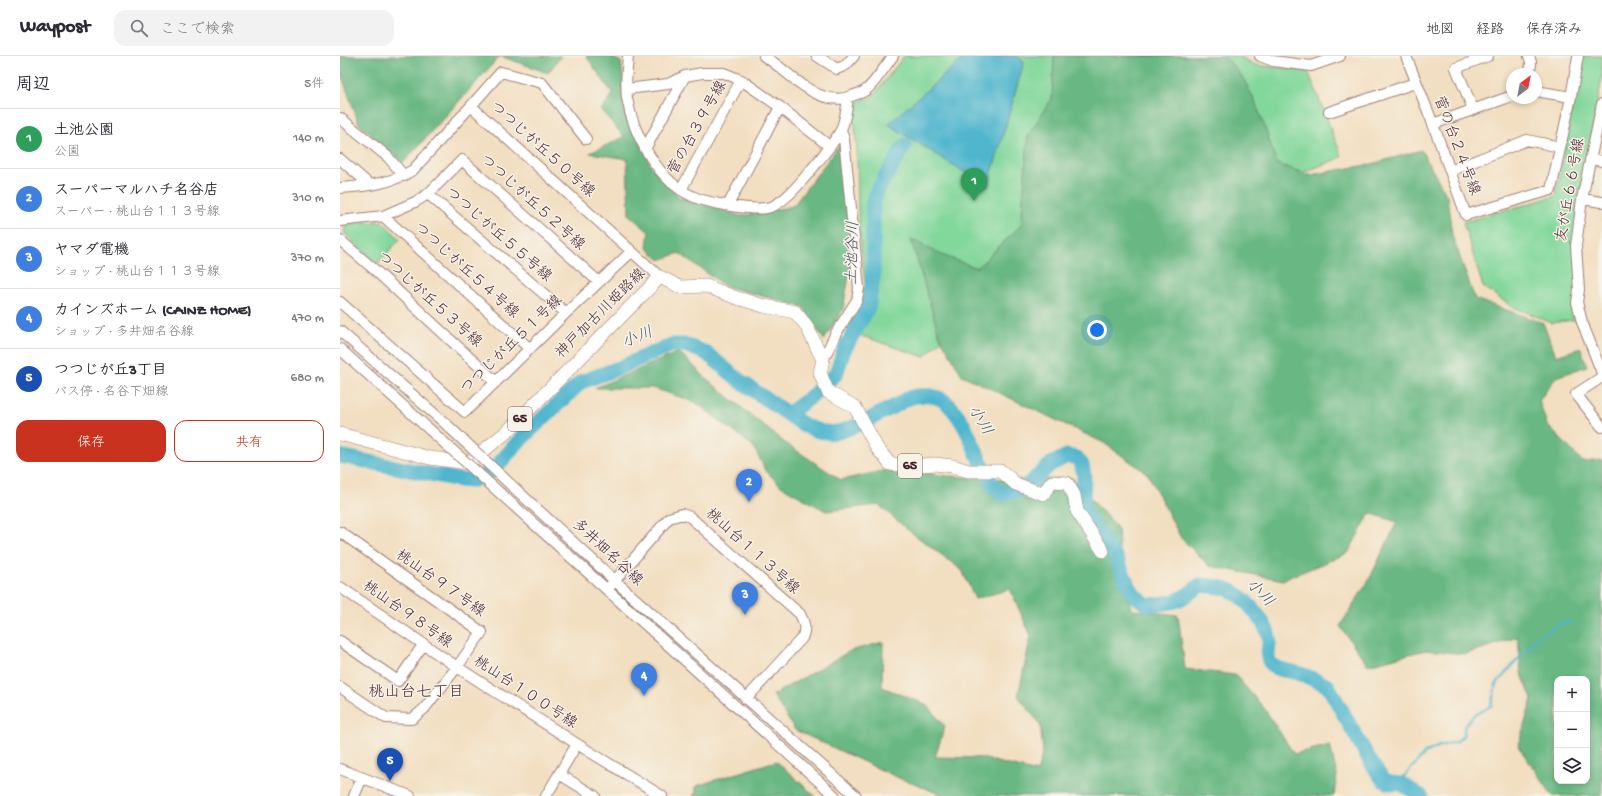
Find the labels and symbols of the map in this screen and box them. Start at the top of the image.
north arrow [1506,68,1542,104]
street label: 菅の台３９号線 [664,77,731,178]
street label: 菅の台２４号線 [1429,93,1484,198]
street label: つつじが丘５０号線 [486,97,599,202]
street label: 友が丘６６号線 [1552,137,1589,243]
street label: つつじが丘５２号線 [476,150,589,255]
pin: 1 [961,168,987,201]
street label: つつじが丘５５号線 [441,183,556,286]
street label: つつじが丘５４号線 [410,218,523,323]
water label: 土池谷川 [842,221,865,285]
street label: つつじが丘５３号線 [373,247,486,352]
street label: 神戸加古川姫路線 [551,264,650,363]
street label: つつじが丘５１号線 [456,291,567,398]
your location [1087,320,1107,340]
water label: 小川 [619,323,656,354]
water label: 小川 [963,402,996,440]
road number: 65 [508,407,532,431]
road number: 65 [898,454,922,478]
pin: 2 [736,469,762,502]
street label: 桃山台１１３号線 [701,504,803,599]
street label: 多井畑名谷線 [568,515,647,590]
street label: 桃山台９７号線 [392,546,489,621]
water label: 小川 [1241,575,1278,612]
street label: 桃山台９８号線 [359,577,456,652]
pin: 3 [732,582,758,615]
street label: 桃山台１００号線 [470,652,581,733]
pin: 4 [631,663,657,696]
district label: 桃山台七丁目 [368,682,464,703]
pin: 5 [377,748,403,781]

